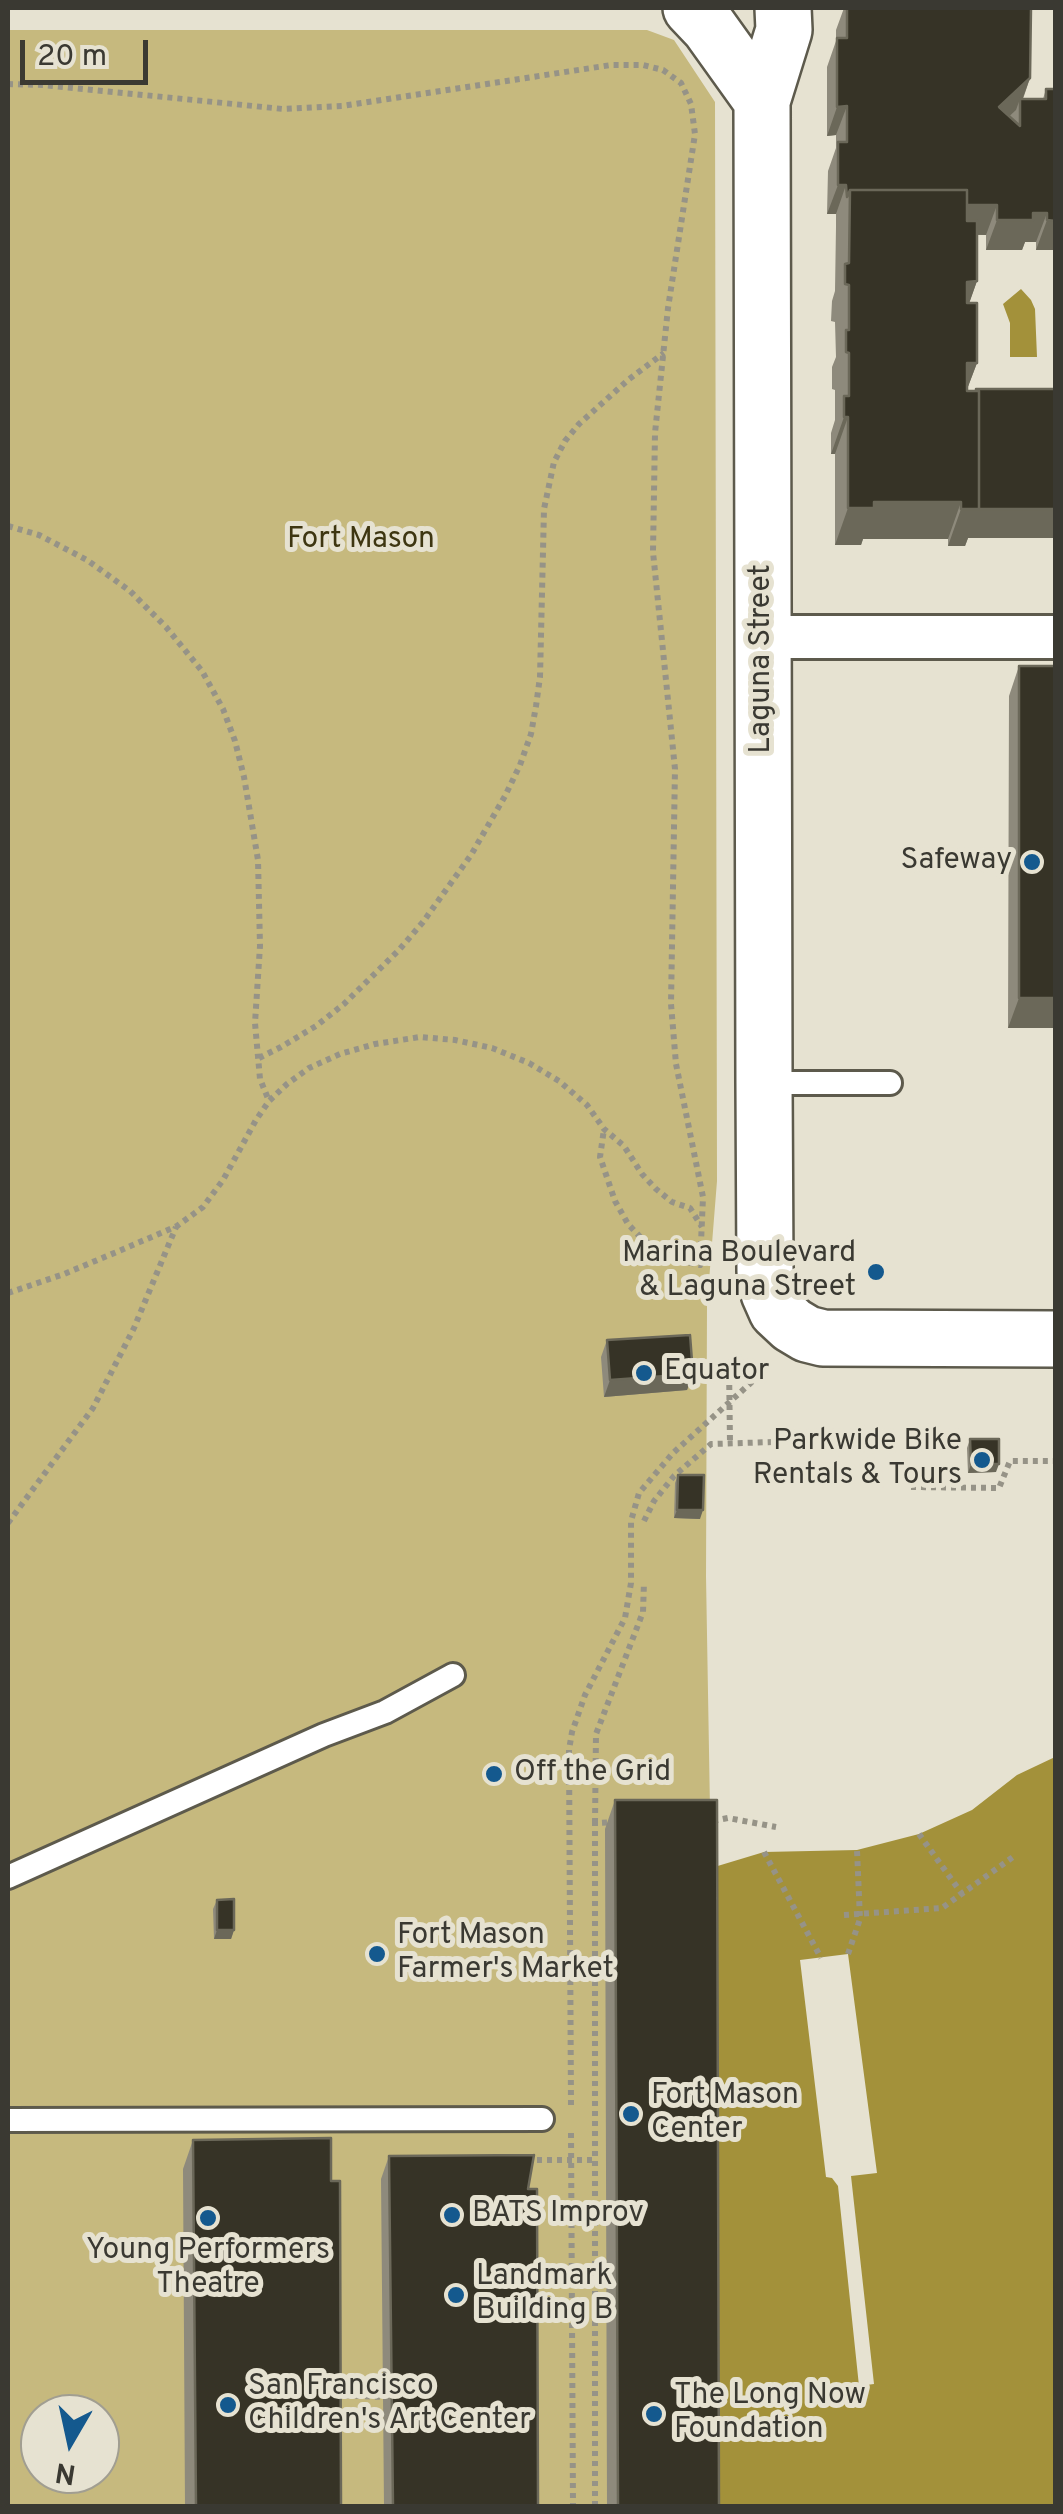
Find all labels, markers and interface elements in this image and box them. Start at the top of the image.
scale bar [25,20,152,82]
text: 20 m [37,39,107,76]
park label: Fort Mason [287,523,435,559]
street label: Laguna Street [745,564,781,754]
place label: Safeway [900,844,1012,880]
marker: Safeway [1021,851,1043,873]
place label: Marina Boulevard & Laguna Street [622,1237,856,1308]
marker: Marina Boulevard & Laguna Street [865,1261,887,1283]
place label: Equator [664,1355,770,1391]
marker: Equator [633,1362,655,1384]
place label: Parkwide Bike Rentals & Tours [753,1425,962,1496]
marker: Parkwide Bike Rentals & Tours [971,1449,993,1471]
place label: Off the Grid [514,1756,671,1792]
marker: Off the Grid [483,1763,505,1785]
place label: Fort Mason Farmer's Market [397,1919,614,1990]
marker: Fort Mason Farmer's Market [366,1943,388,1965]
place label: Fort Mason Center [651,2079,799,2150]
marker: Fort Mason Center [620,2103,642,2125]
place label: BATS Improv [472,2197,644,2233]
marker: BATS Improv [441,2204,463,2226]
marker: Young Performers Theatre [197,2207,219,2229]
place label: Young Performers Theatre [86,2234,330,2304]
place label: Landmark Building B [476,2260,613,2330]
marker: Landmark Building B [445,2284,467,2306]
place label: San Francisco Children's Art Center [248,2370,531,2440]
place label: The Long Now Foundation [674,2379,866,2450]
north arrow [20,2394,120,2494]
marker: San Francisco Children's Art Center [217,2394,239,2416]
marker: The Long Now Foundation [643,2403,665,2425]
text: N [53,2452,78,2491]

